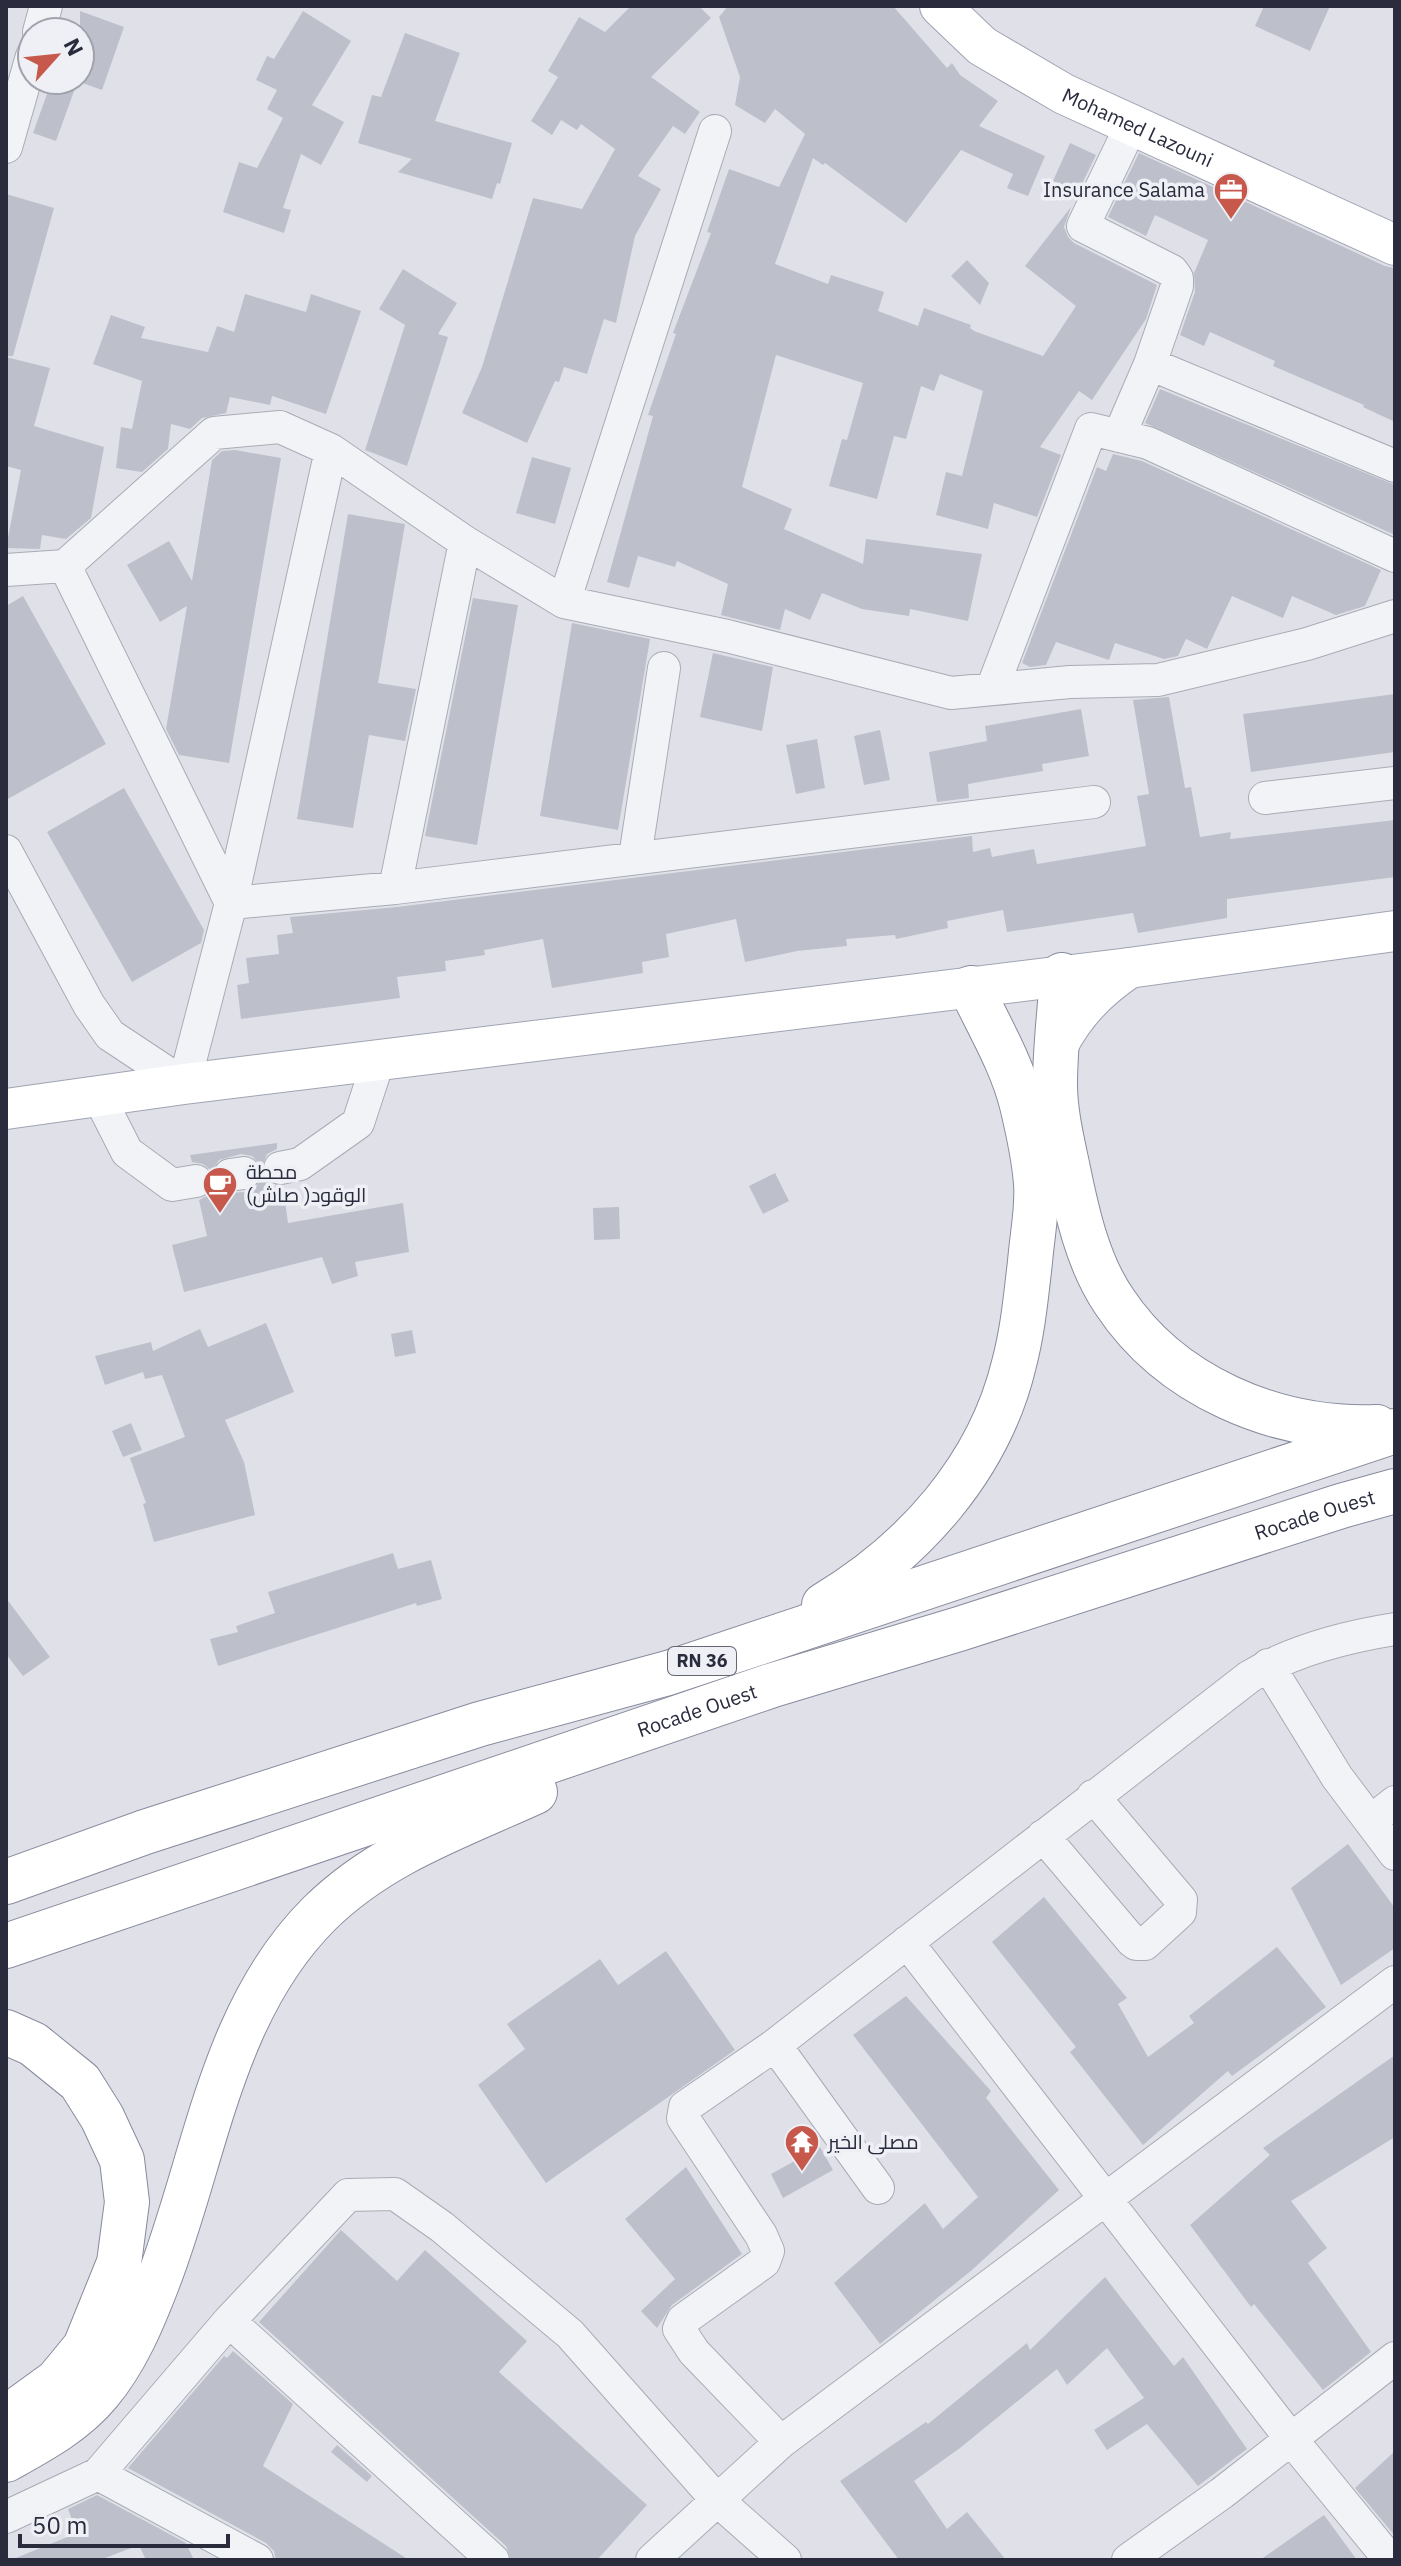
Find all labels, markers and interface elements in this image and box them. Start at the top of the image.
north arrow [16,16,96,96]
text: N [58,33,91,60]
street label: Mohamed Lazouni [1058,81,1218,173]
office icon: Insurance Salama [1212,171,1250,221]
place label: Insurance Salama [1043,176,1205,203]
place label: محطة الوقود( صاش) [246,1158,366,1208]
cafe icon: محطة الوقود( صاش) [201,1165,239,1215]
street label: Rocade Ouest [1251,1483,1378,1546]
road number: RN 36 [668,1647,736,1675]
street label: Rocade Ouest [633,1677,760,1743]
temple icon: مصلى الخير [783,2123,821,2173]
place label: مصلى الخير [827,2128,918,2155]
scale bar [20,2498,228,2548]
text: 50 m [32,2509,87,2541]

